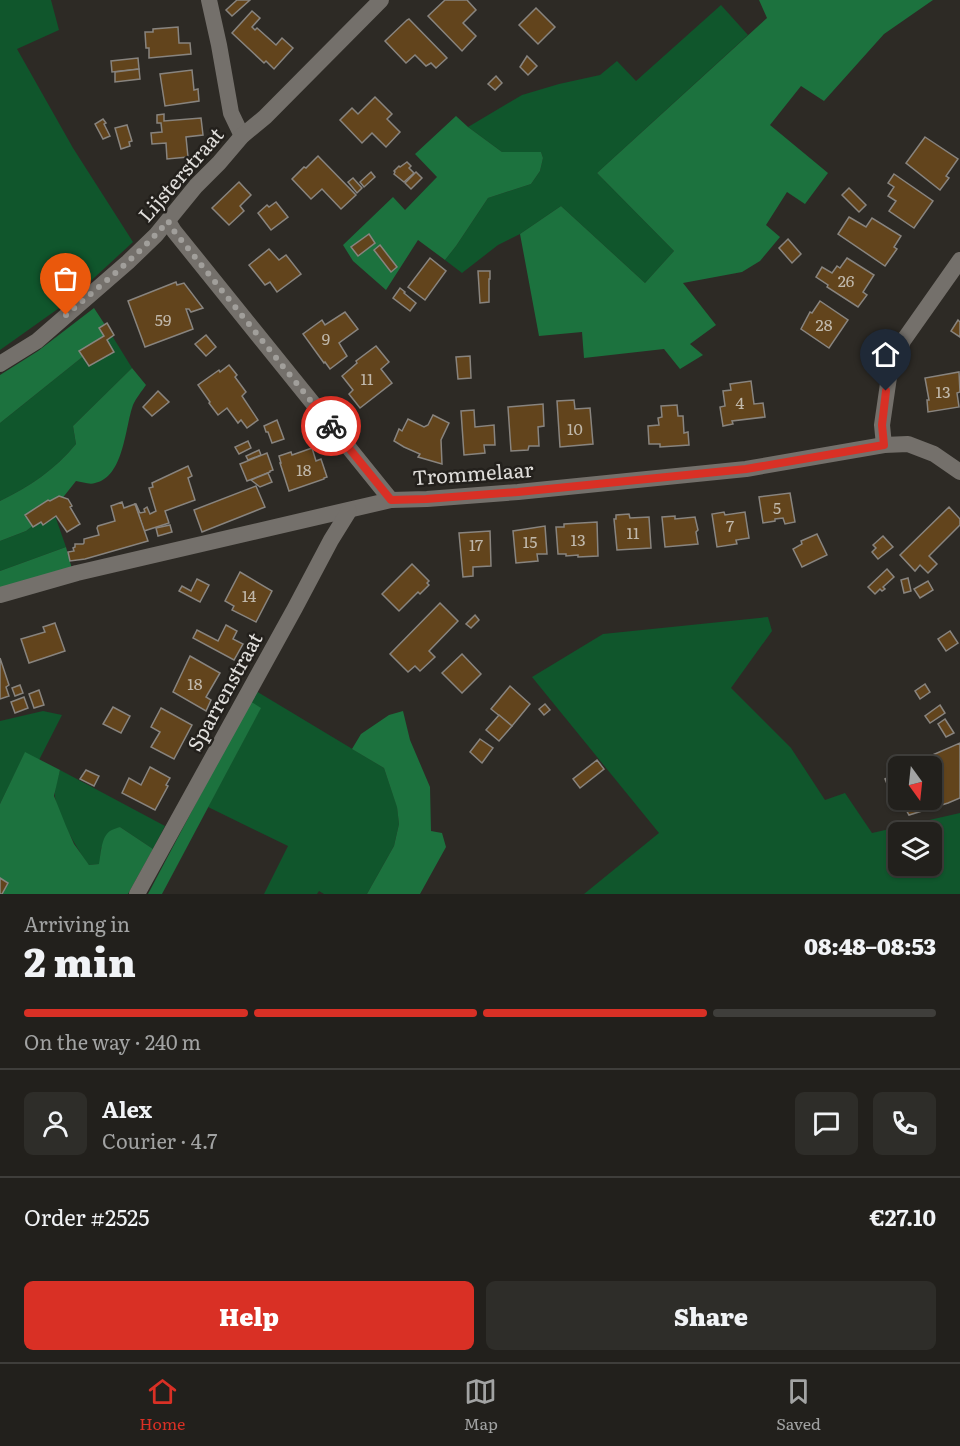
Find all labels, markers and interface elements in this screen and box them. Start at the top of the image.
street label: Lijsterstraat [130,120,229,228]
pin [40,253,91,315]
icon: bag [49,262,82,295]
house number: 26 [838,268,855,292]
house number: 59 [155,307,171,331]
house number: 28 [816,312,833,336]
house number: 9 [322,326,330,350]
pin [860,329,911,391]
icon: home [869,338,902,371]
house number: 11 [360,366,374,390]
house number: 13 [935,379,951,403]
house number: 4 [736,390,745,414]
courier [301,396,361,456]
icon: bike [315,410,348,443]
house number: 10 [567,416,583,440]
street label: Trommelaar [411,453,535,491]
house number: 18 [296,457,312,481]
house number: 5 [773,495,781,519]
house number: 7 [726,513,734,537]
house number: 11 [626,520,640,544]
house number: 13 [570,527,586,551]
house number: 15 [523,529,537,553]
house number: 17 [469,532,483,556]
house number: 14 [242,583,257,607]
street label: Sparrenstraat [178,626,268,756]
house number: 18 [187,671,203,695]
north arrow [888,756,942,810]
map controls [888,756,942,876]
button: layers [888,822,942,876]
text: Arriving in [24,908,130,938]
text: 08:48–08:53 [804,929,936,962]
text: 2 min [24,931,136,989]
text: On the way · 240 m [24,1026,201,1056]
button: person [24,1092,87,1155]
text: Alex [102,1092,152,1125]
button: chat [795,1092,858,1155]
button: phone [873,1092,936,1155]
text: Courier · 4.7 [102,1125,217,1155]
text: Order #2525 [24,1200,149,1233]
text: €27.10 [870,1200,936,1233]
button: Help [24,1281,474,1350]
button: Share [486,1281,936,1350]
tab: Home [139,1375,185,1435]
tab: Map [464,1375,498,1435]
tab: Saved [776,1375,821,1435]

